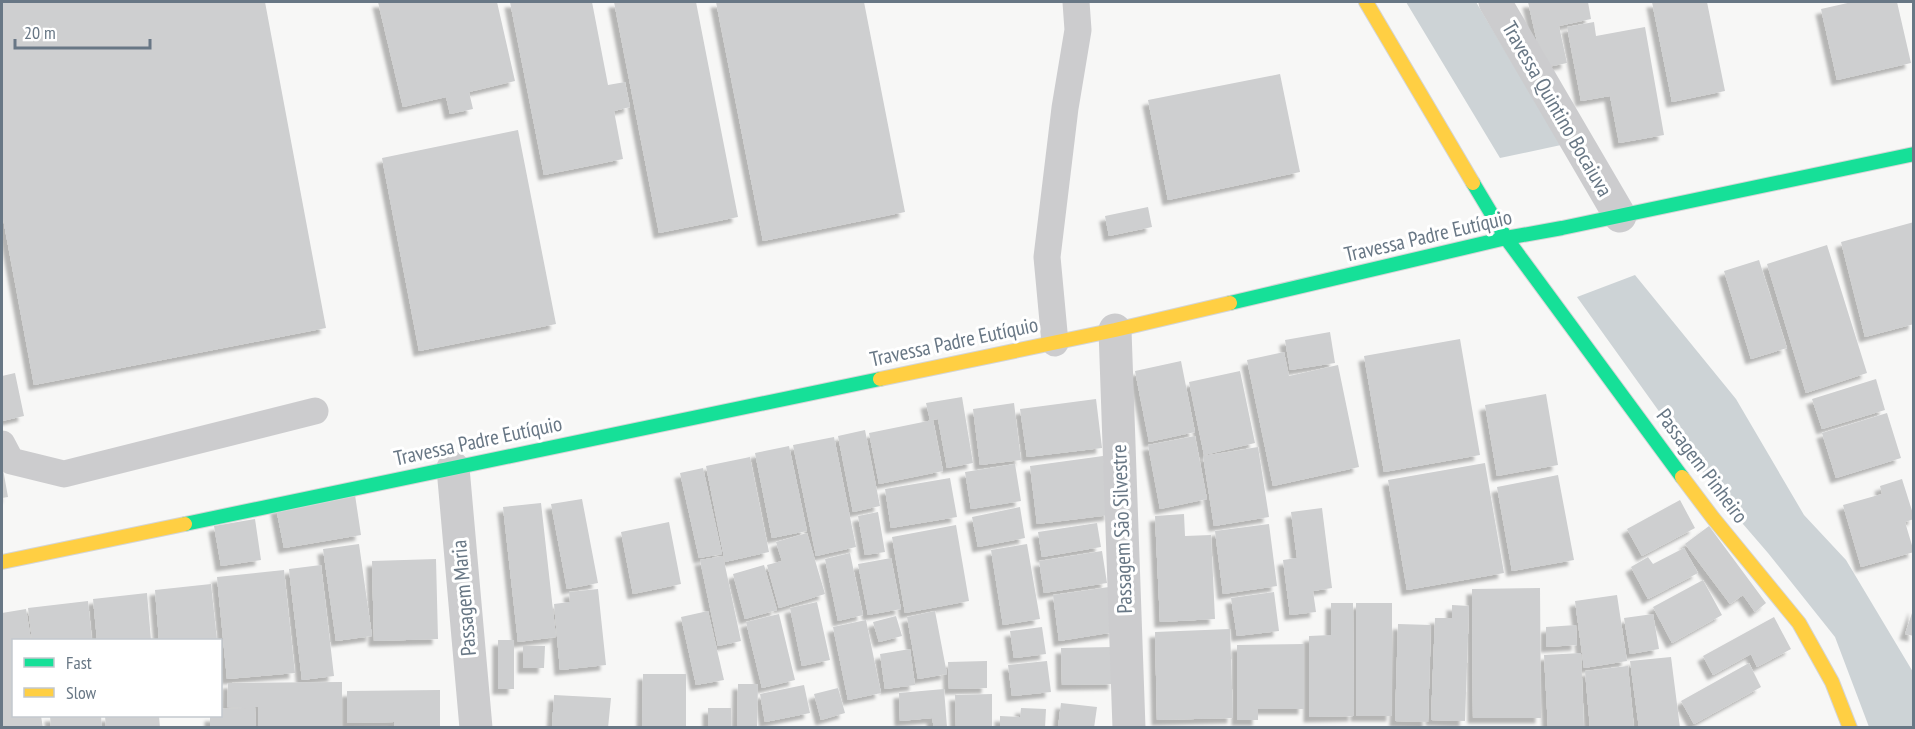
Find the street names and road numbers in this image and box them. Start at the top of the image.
street label: Travessa Quintino Bocaiuva [1496,16,1619,201]
street label: Travessa Padre Eutíquio [1341,203,1514,268]
street label: Travessa Padre Eutíquio [867,311,1040,373]
street label: Passagem Pinheiro [1651,403,1754,528]
street label: Travessa Padre Eutíquio [391,410,564,472]
street label: Passagem São Silvestre [1105,444,1138,614]
street label: Passagem Maria [445,539,482,657]

